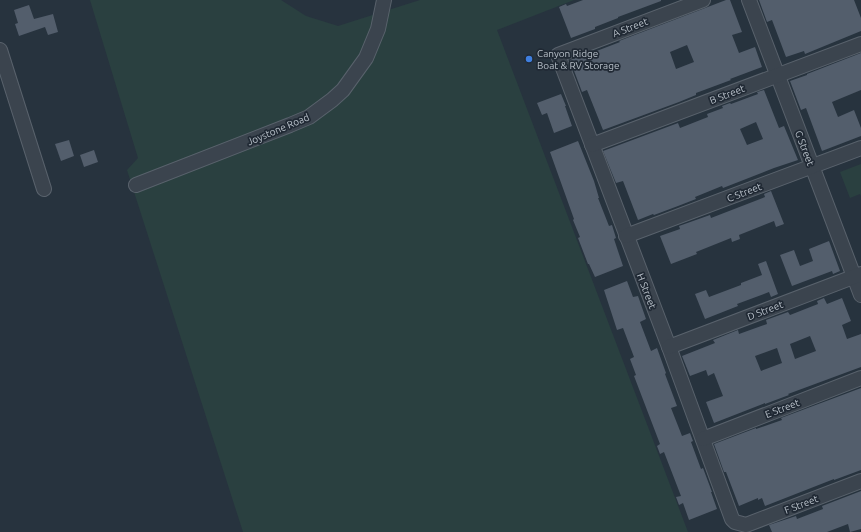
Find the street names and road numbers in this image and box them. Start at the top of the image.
street label: A Street [611,16,649,39]
street label: B Street [708,83,746,106]
street label: Joystone Road [246,111,311,147]
street label: G Street [793,129,816,167]
street label: C Street [725,181,763,204]
street label: H Street [635,272,658,311]
street label: D Street [746,299,785,322]
street label: E Street [763,397,801,420]
street label: F Street [783,493,820,516]

